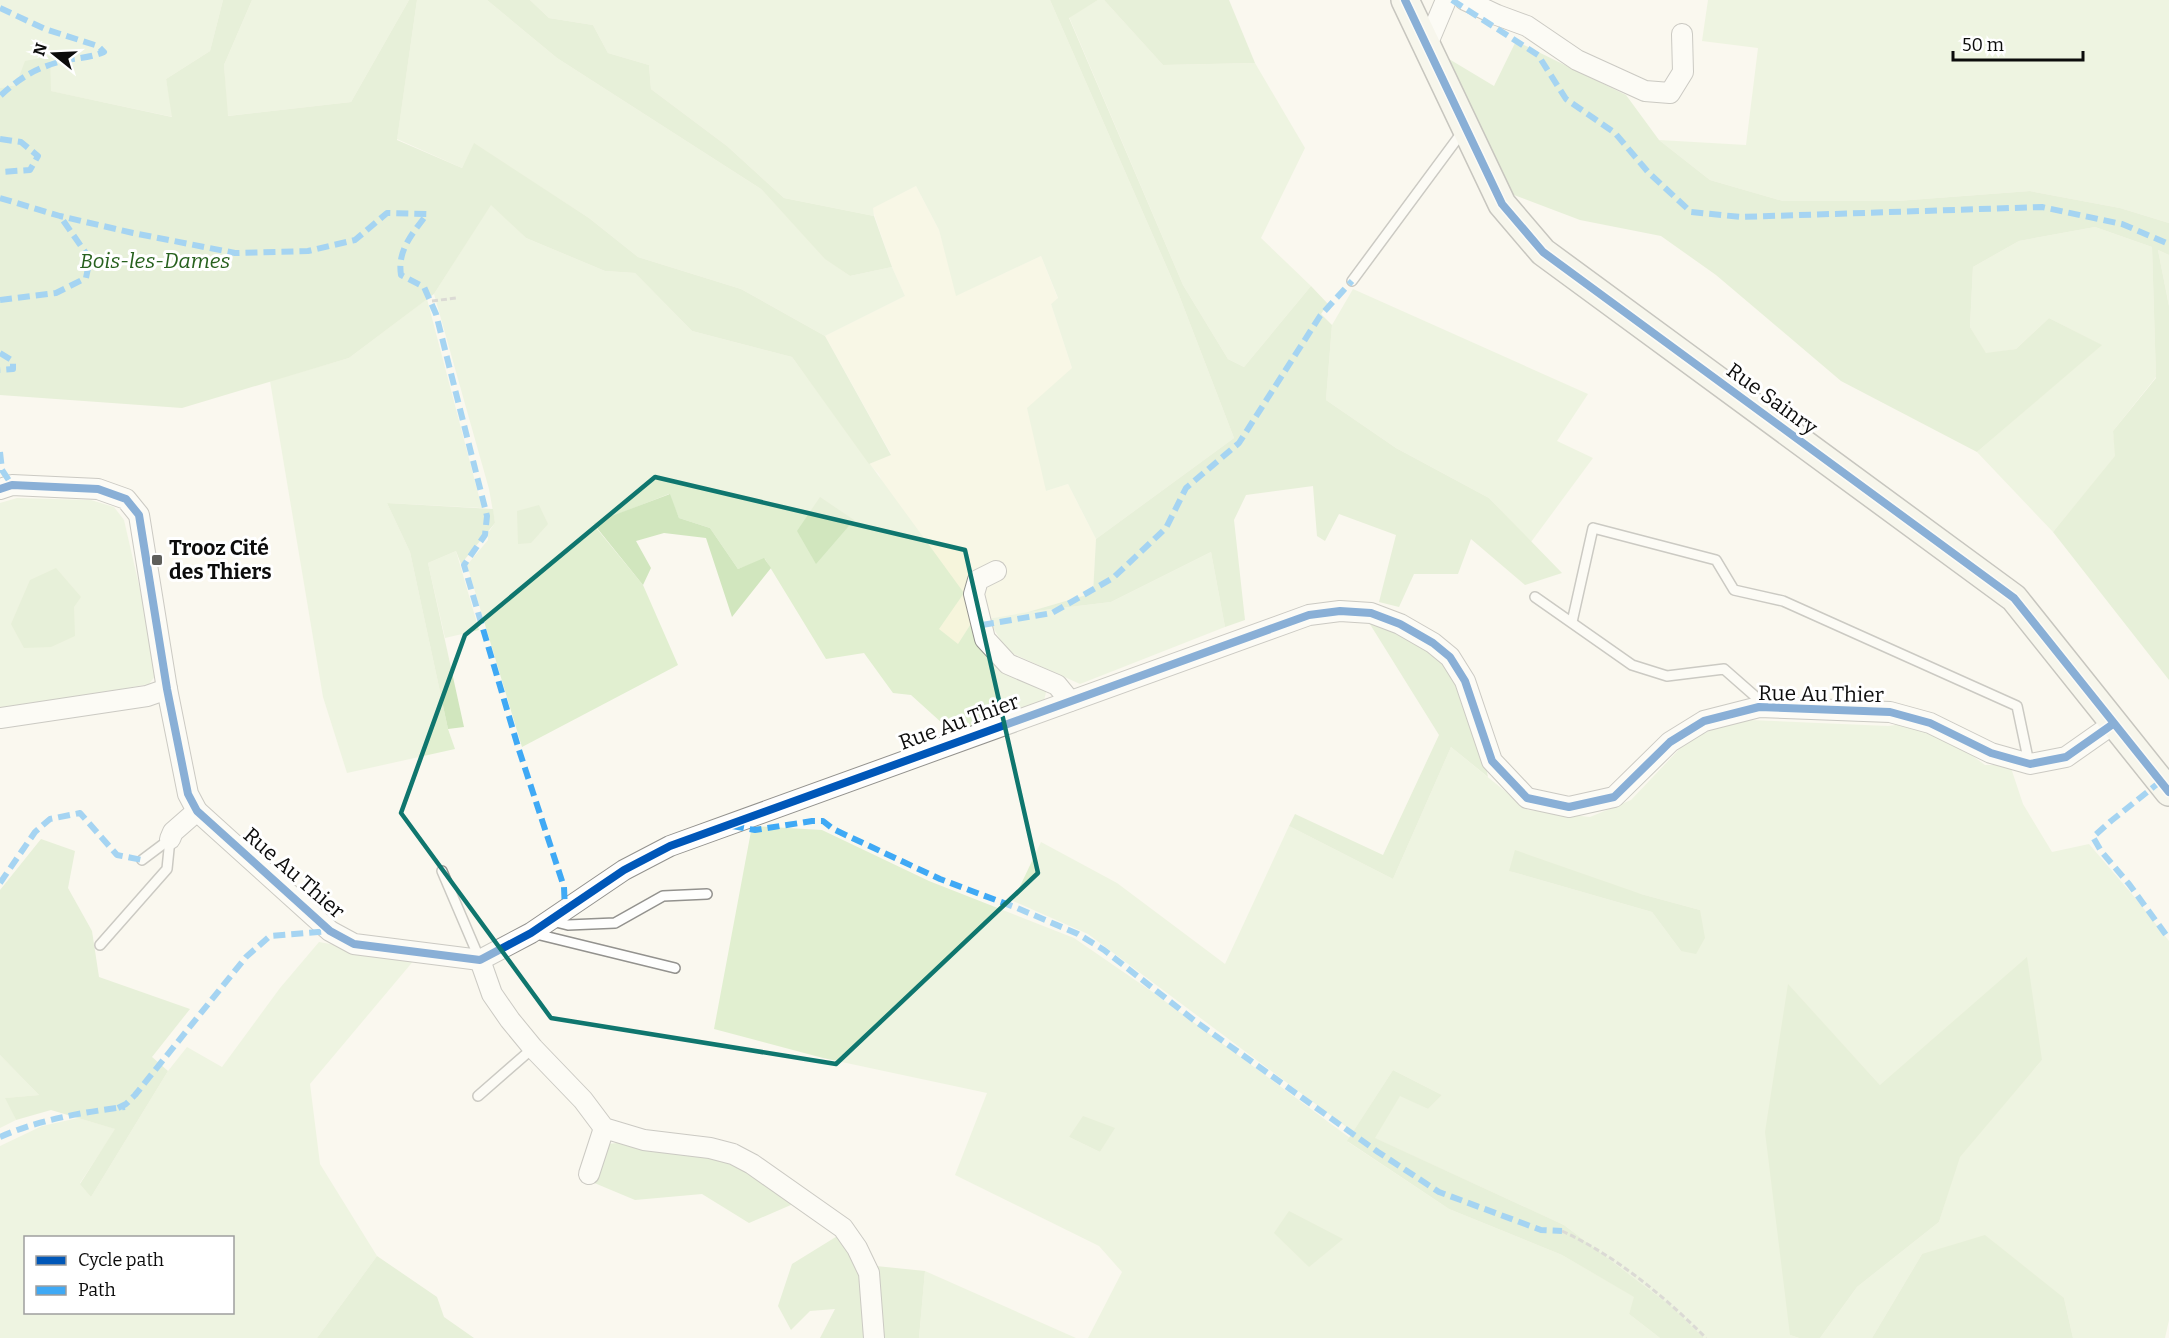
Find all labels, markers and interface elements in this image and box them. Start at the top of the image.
north arrow [24,24,84,84]
scale bar [1953,24,2084,62]
text: 50 m [1962,34,2004,56]
text: N [29,41,51,58]
park label: Bois-les-Dames [80,248,230,274]
street label: Rue Sainry [1721,357,1823,441]
place label: Trooz Cité des Thiers [169,535,272,585]
marker: Trooz Cité des Thiers [150,553,164,567]
street label: Rue Au Thier [1758,680,1884,708]
street label: Rue Au Thier [895,688,1023,756]
street label: Rue Au Thier [238,822,350,924]
legend [24,1236,234,1314]
text: Cycle path [78,1249,164,1271]
text: Path [78,1279,116,1301]

